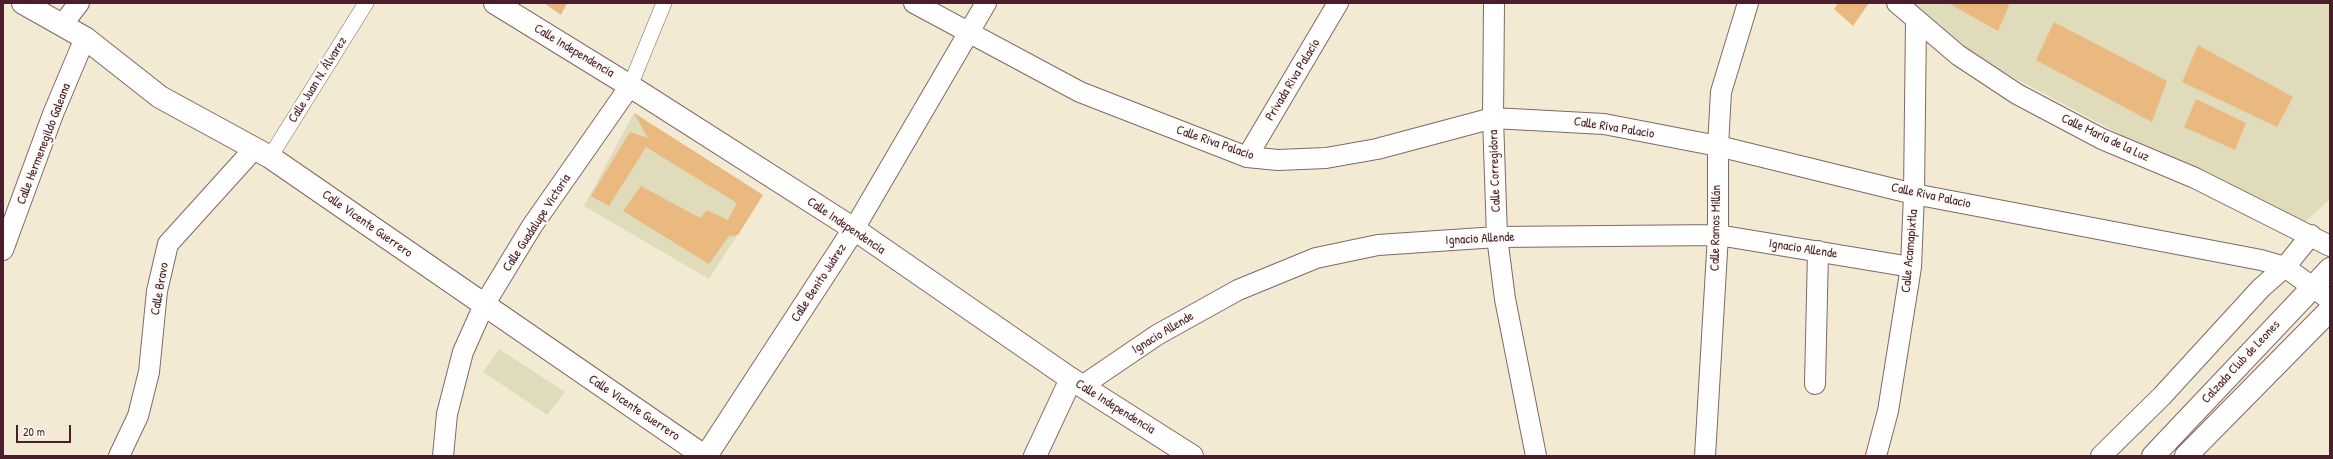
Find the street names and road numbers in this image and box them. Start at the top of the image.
street label: Calle Independencia [531,21,617,81]
street label: Calle Juan N. Álvarez [285,34,351,126]
street label: Privada Riva Palacio [1262,36,1324,124]
street label: Calle Hermenegildo Galeana [14,81,74,207]
street label: Calle María de la Luz [2059,111,2151,165]
street label: Calle Riva Palacio [1573,114,1655,142]
street label: Calle Riva Palacio [1174,122,1256,164]
street label: Calle Corregidora [1486,129,1504,213]
street label: Calle Guadalupe Victoria [500,171,574,275]
street label: Calle Riva Palacio [1890,180,1972,212]
street label: Calle Ramos Millán [1707,185,1725,271]
street label: Calle Vicente Guerrero [319,187,415,261]
street label: Calle Independencia [804,194,888,258]
street label: Calle Acamapixtla [1899,209,1921,293]
street label: Ignacio Allende [1445,229,1515,249]
street label: Ignacio Allende [1768,236,1838,262]
street label: Calle Benito Juárez [788,241,850,325]
street label: Calle Bravo [148,261,172,317]
street label: Ignacio Allende [1129,308,1197,358]
street label: Calzada Club de Leones [2198,317,2284,407]
street label: Calle Vicente Guerrero [585,372,683,444]
street label: Calle Independencia [1072,376,1158,438]

